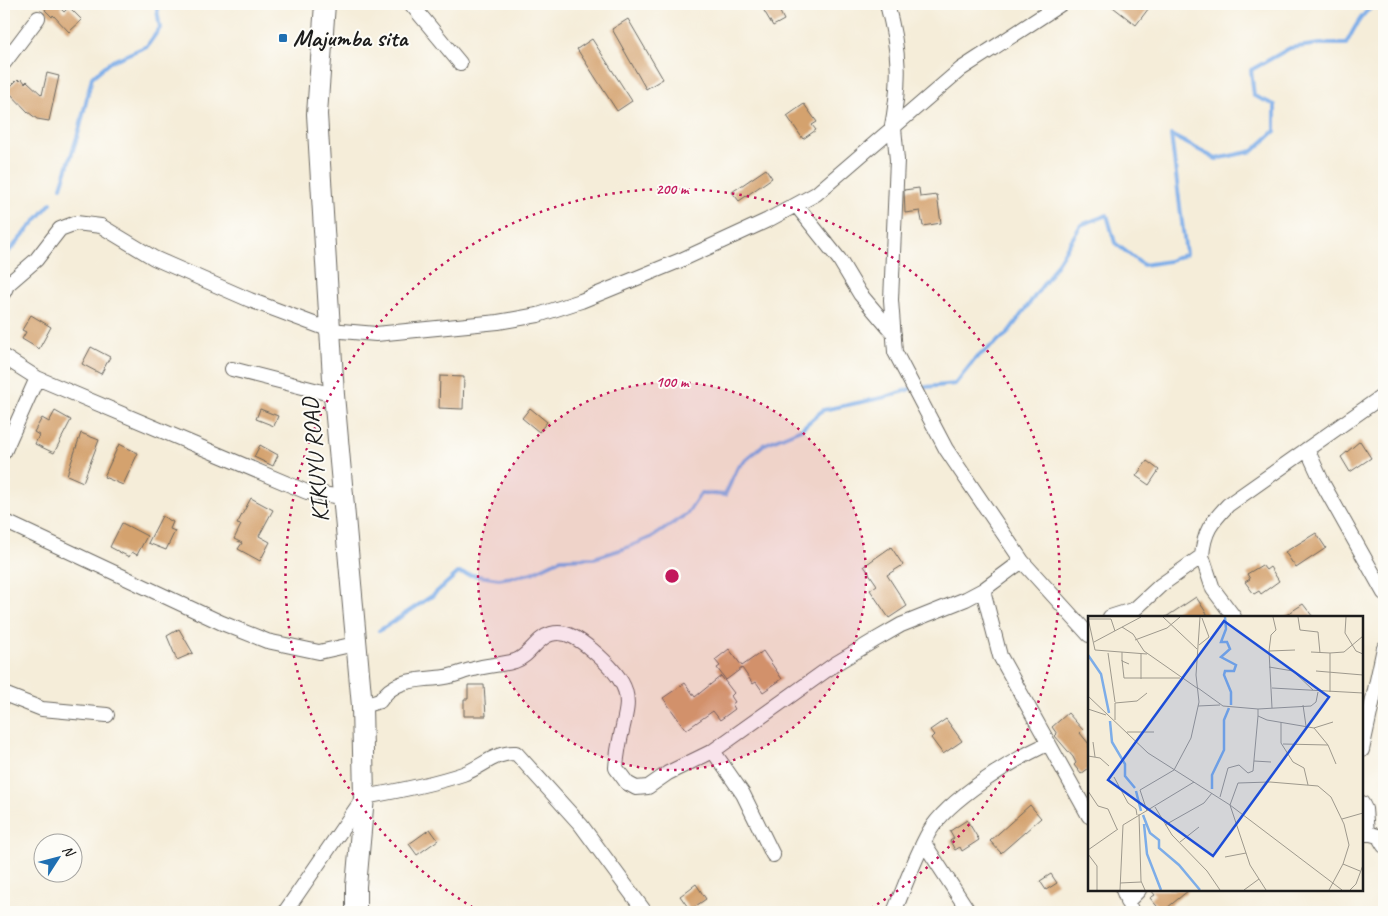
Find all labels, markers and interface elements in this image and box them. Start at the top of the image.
place label: Majumba sita [293,23,409,53]
marker: Majumba sita [277,32,289,44]
text: 200 m [656,180,690,199]
text: 100 m [656,373,690,392]
street label: KIKUYU ROAD [294,394,335,524]
centre of rings [663,567,681,585]
inset map [1088,616,1363,891]
north arrow [32,834,82,884]
text: N [59,842,79,861]

